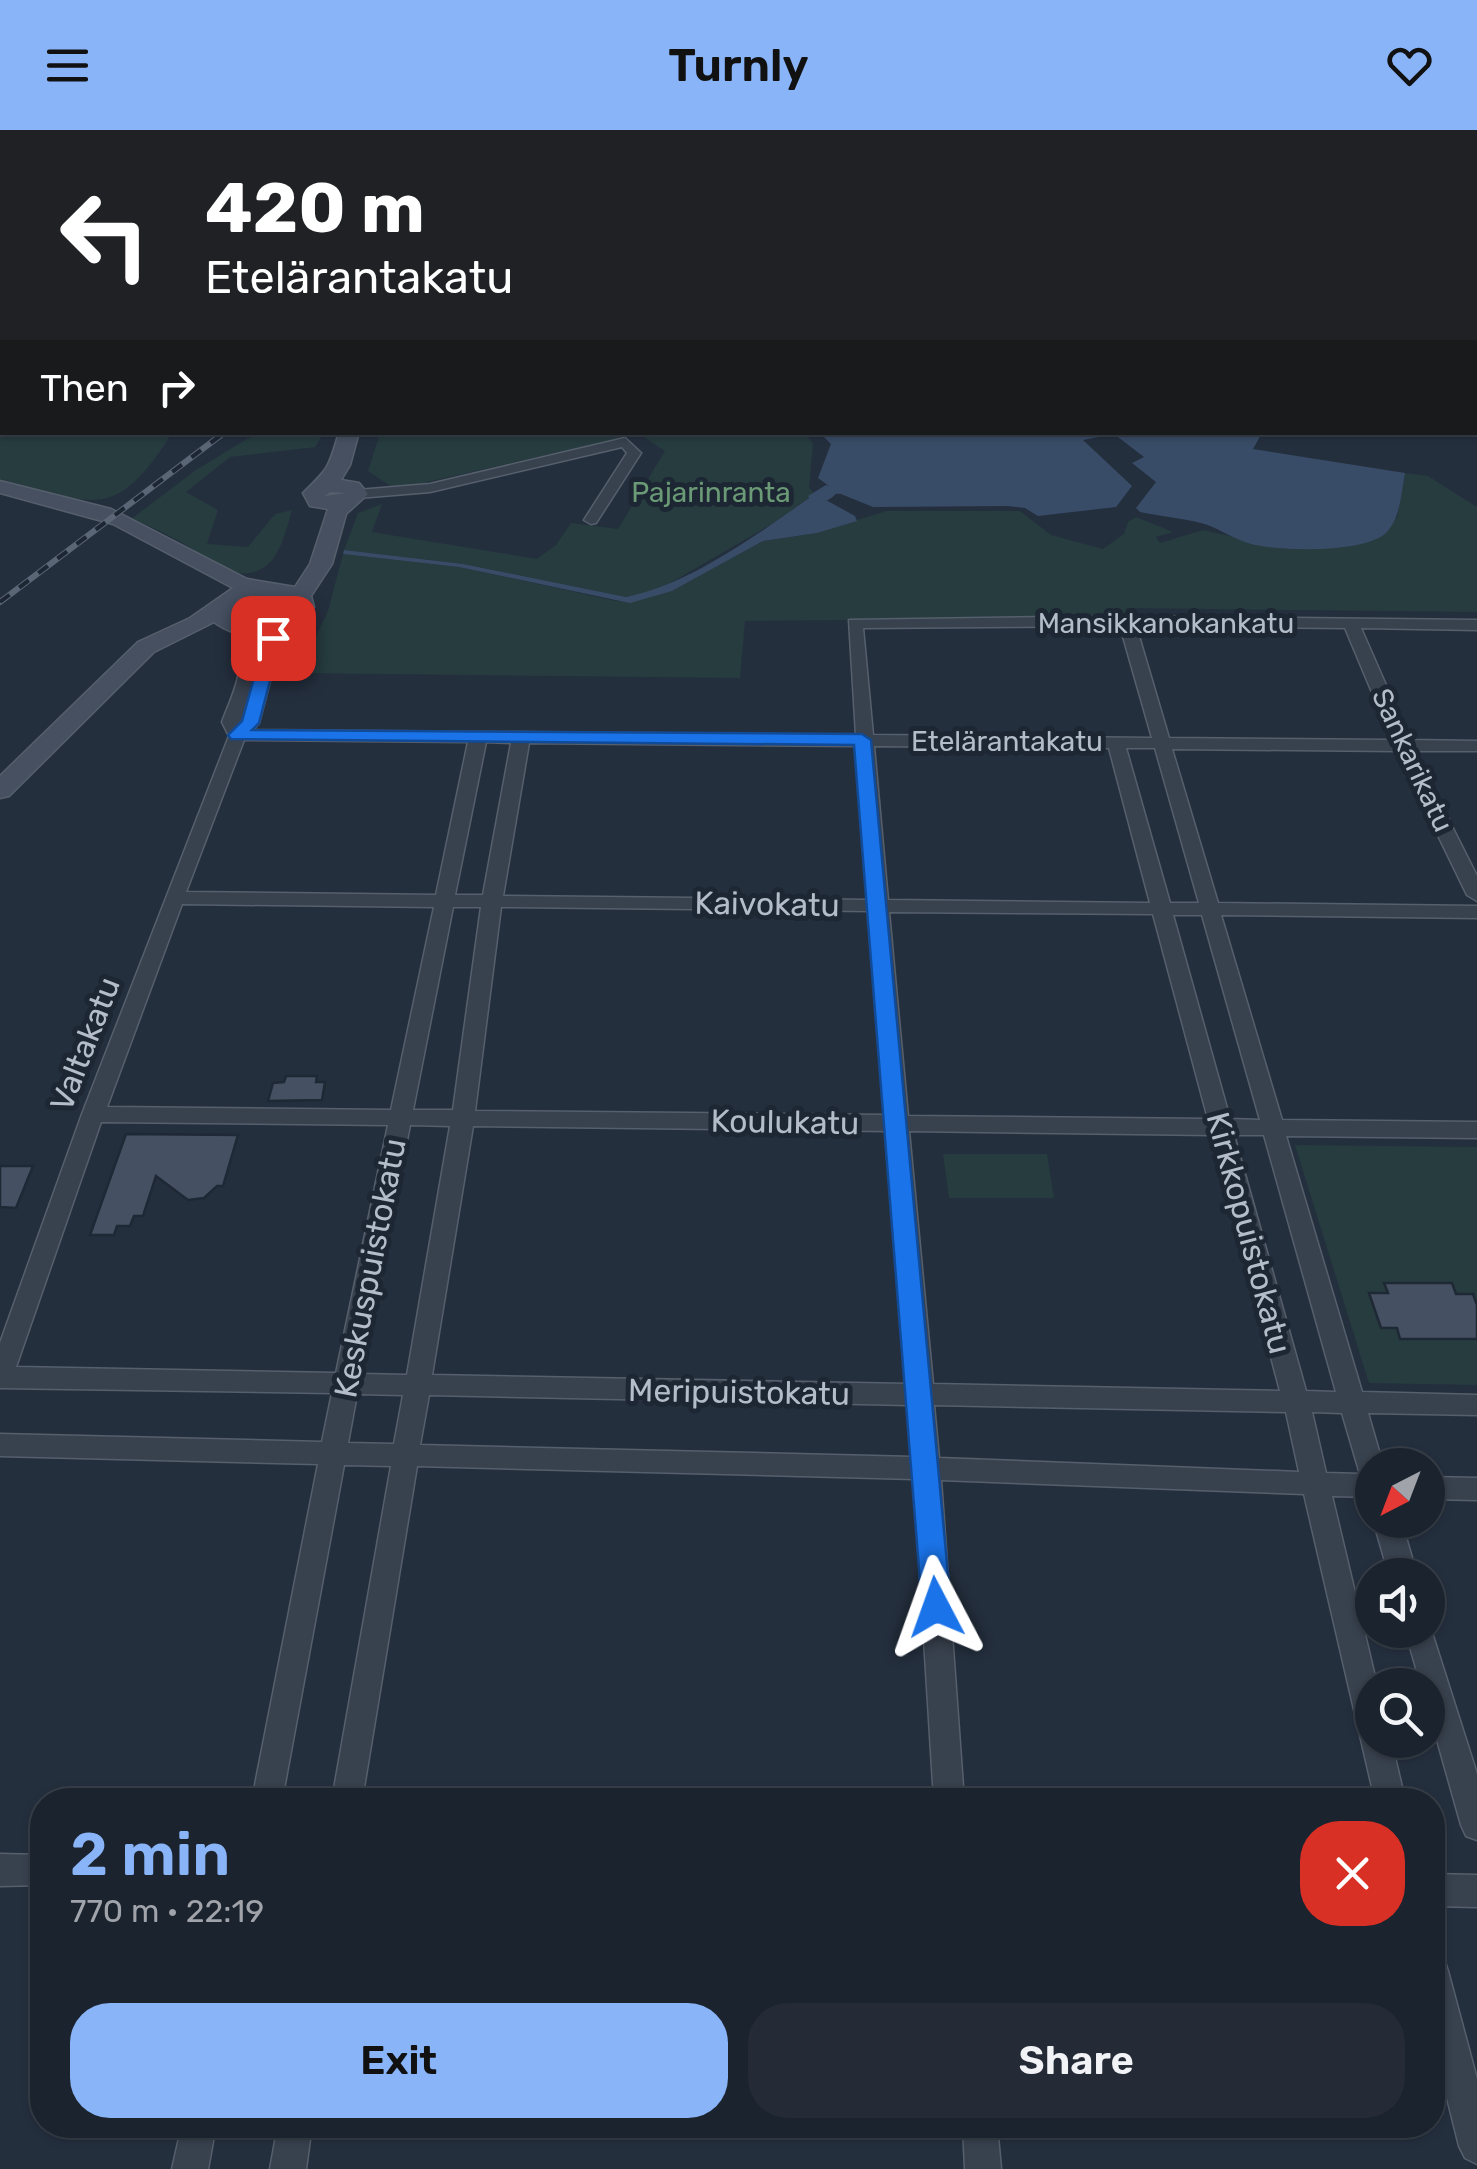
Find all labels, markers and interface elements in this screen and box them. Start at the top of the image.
icon: menu [40,38,95,93]
icon: heart [1382,38,1437,93]
text: Turnly [668,39,809,92]
text: 420 m [205,167,425,250]
icon: left [40,170,170,300]
text: Etelärantakatu [205,251,513,304]
icon: right [149,360,204,415]
text: Then [40,365,129,411]
park label: Pajarinranta [631,476,791,509]
pin [231,596,316,681]
street label: Mansikkanokankatu [1038,607,1294,640]
icon: arrive [246,611,301,666]
street label: Sankarikatu [1365,683,1460,837]
street label: Etelärantakatu [911,725,1103,758]
street label: Kaivokatu [694,884,840,924]
street label: Valtakatu [42,972,128,1116]
street label: Koulukatu [710,1102,860,1142]
street label: Kirkkopuistokatu [1198,1108,1300,1358]
street label: Keskuspuistokatu [326,1135,414,1401]
street label: Meripuistokatu [628,1371,850,1413]
north arrow [1355,1448,1445,1538]
map controls [1355,1448,1445,1758]
position arrow [884,1555,988,1659]
button: sound [1355,1558,1445,1648]
button: search [1355,1668,1445,1758]
text: 2 min [70,1819,230,1890]
button: close [1300,1821,1405,1926]
text: 770 m · 22:19 [70,1892,264,1930]
button: Exit [70,2003,728,2118]
button: Share [748,2003,1405,2118]

